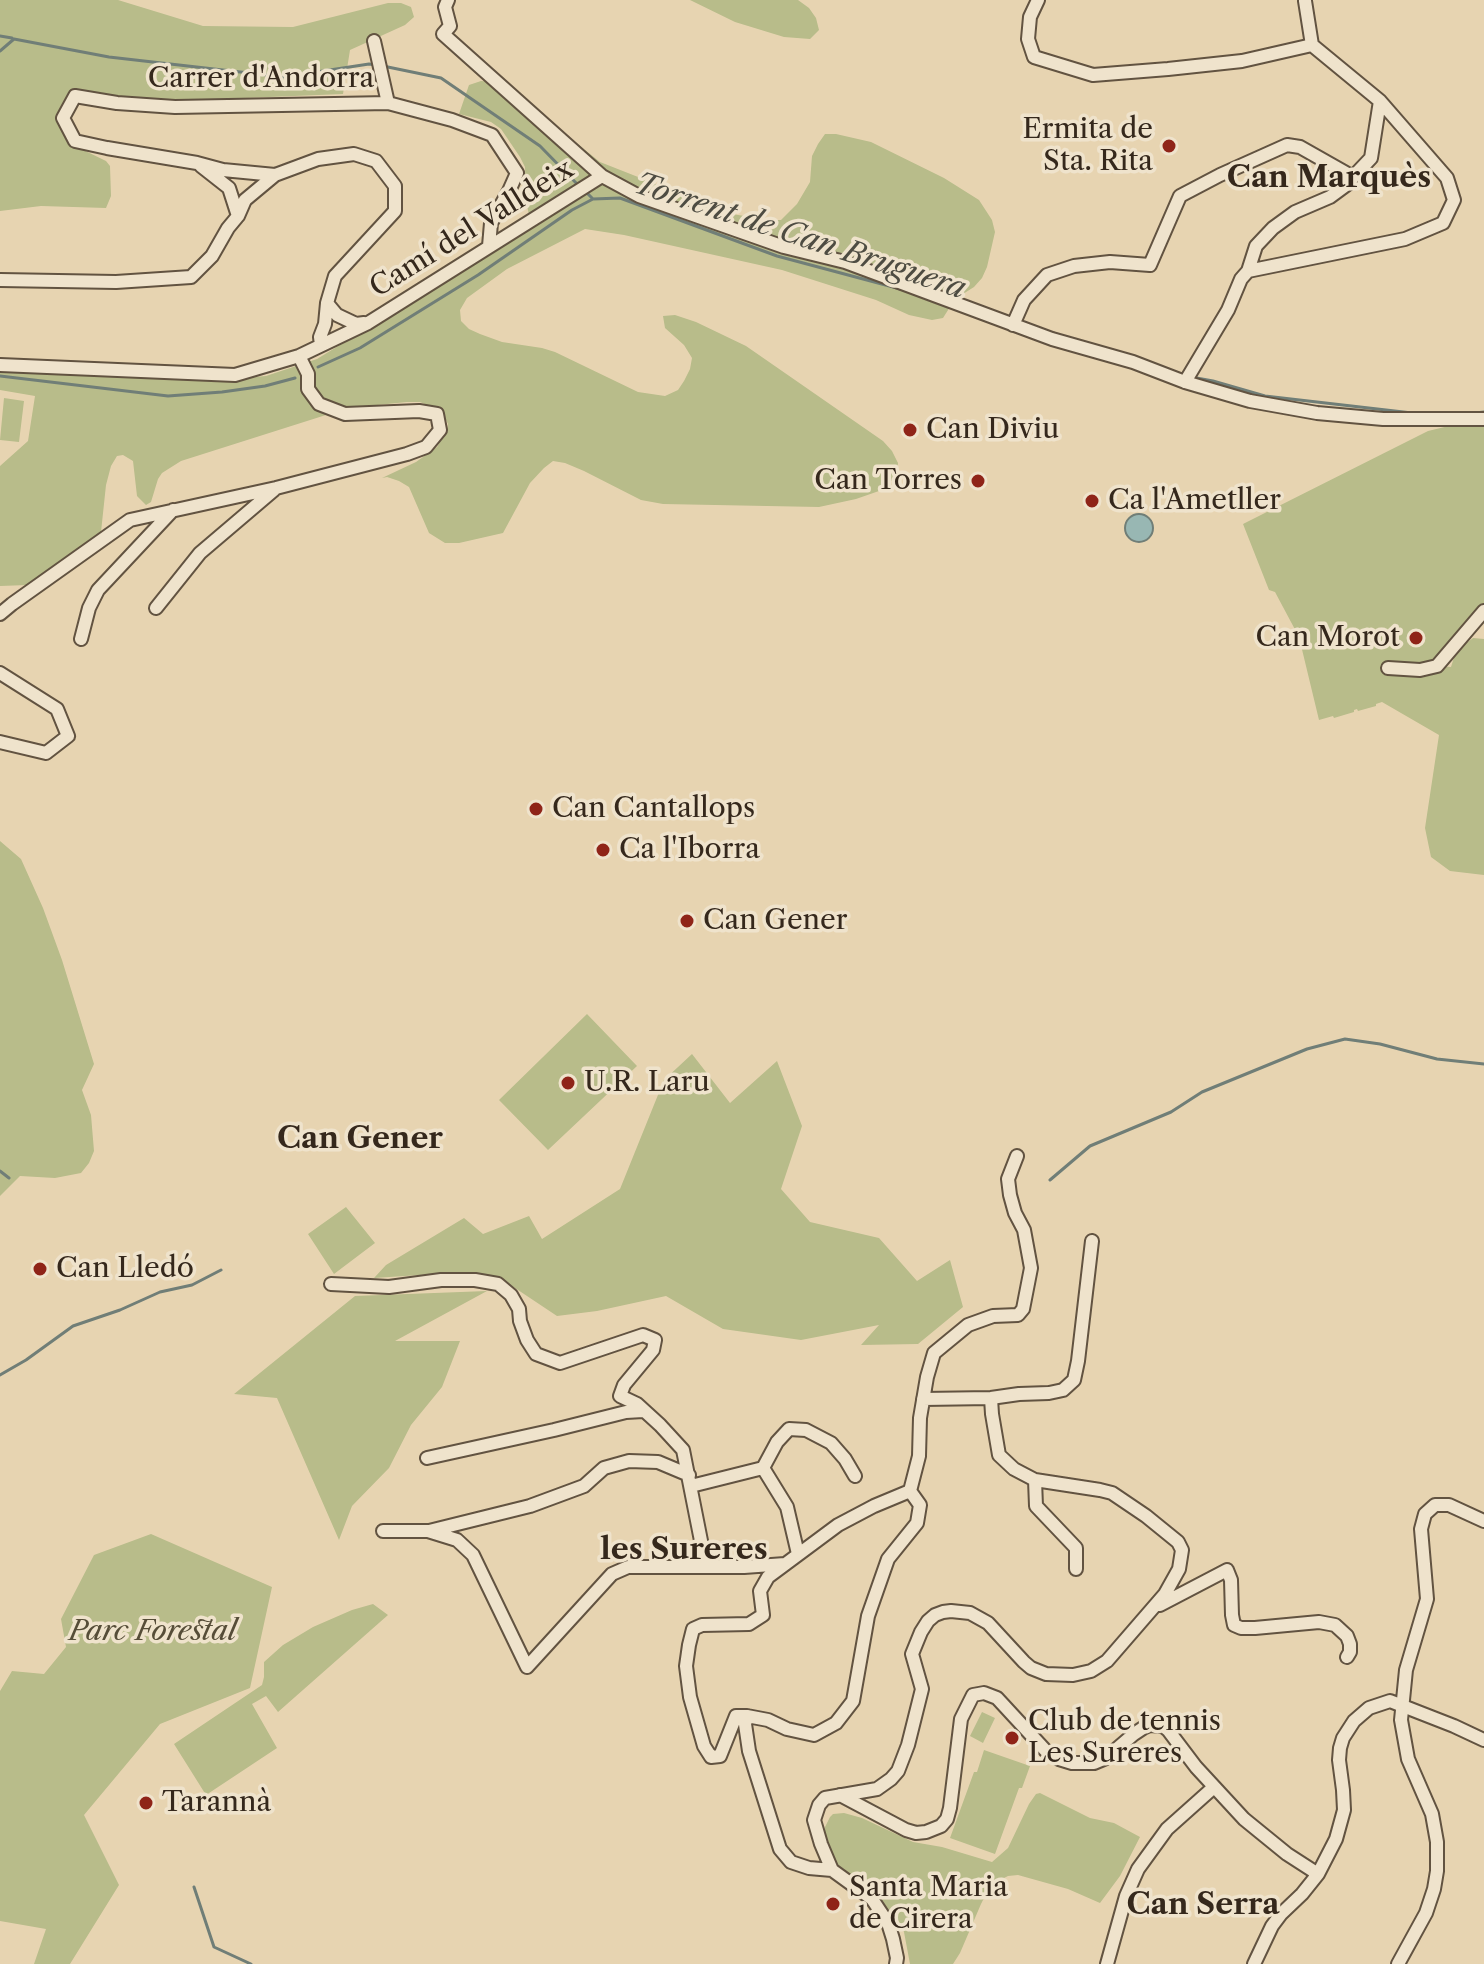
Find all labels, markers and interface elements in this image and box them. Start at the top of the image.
street label: Carrer d'Andorra [148,62,374,96]
place label: Ermita de Sta. Rita [1022,113,1153,179]
marker: Ermita de Sta. Rita [1160,137,1178,155]
street label: Camí del Valldeix [364,153,580,305]
district label: Can Marquès [1227,160,1431,196]
water label: Torrent de Can Bruguera [630,166,970,308]
place label: Can Diviu [926,413,1059,447]
marker: Can Diviu [901,421,919,439]
place label: Can Torres [814,464,962,498]
marker: Can Torres [969,472,987,490]
place label: Ca l'Ametller [1108,484,1281,518]
marker: Ca l'Ametller [1083,492,1101,510]
place label: Can Morot [1255,621,1400,655]
marker: Can Morot [1407,629,1425,647]
place label: Can Cantallops [552,792,755,826]
marker: Can Cantallops [527,800,545,818]
place label: Ca l'Iborra [619,833,760,867]
marker: Ca l'Iborra [594,841,612,859]
place label: Can Gener [703,904,848,938]
marker: Can Gener [678,912,696,930]
place label: U.R. Laru [584,1066,710,1100]
marker: U.R. Laru [559,1074,577,1092]
district label: Can Gener [277,1121,443,1157]
place label: Can Lledó [56,1252,194,1286]
marker: Can Lledó [31,1260,49,1278]
district label: les Sureres [600,1532,768,1568]
park label: Parc Forestal [69,1615,237,1649]
place label: Club de tennis Les Sureres [1028,1705,1221,1771]
marker: Club de tennis Les Sureres [1003,1729,1021,1747]
place label: Tarannà [162,1786,271,1820]
marker: Tarannà [137,1794,155,1812]
place label: Santa Maria de Cirera [849,1871,1008,1937]
district label: Can Serra [1126,1887,1280,1923]
marker: Santa Maria de Cirera [824,1895,842,1913]

